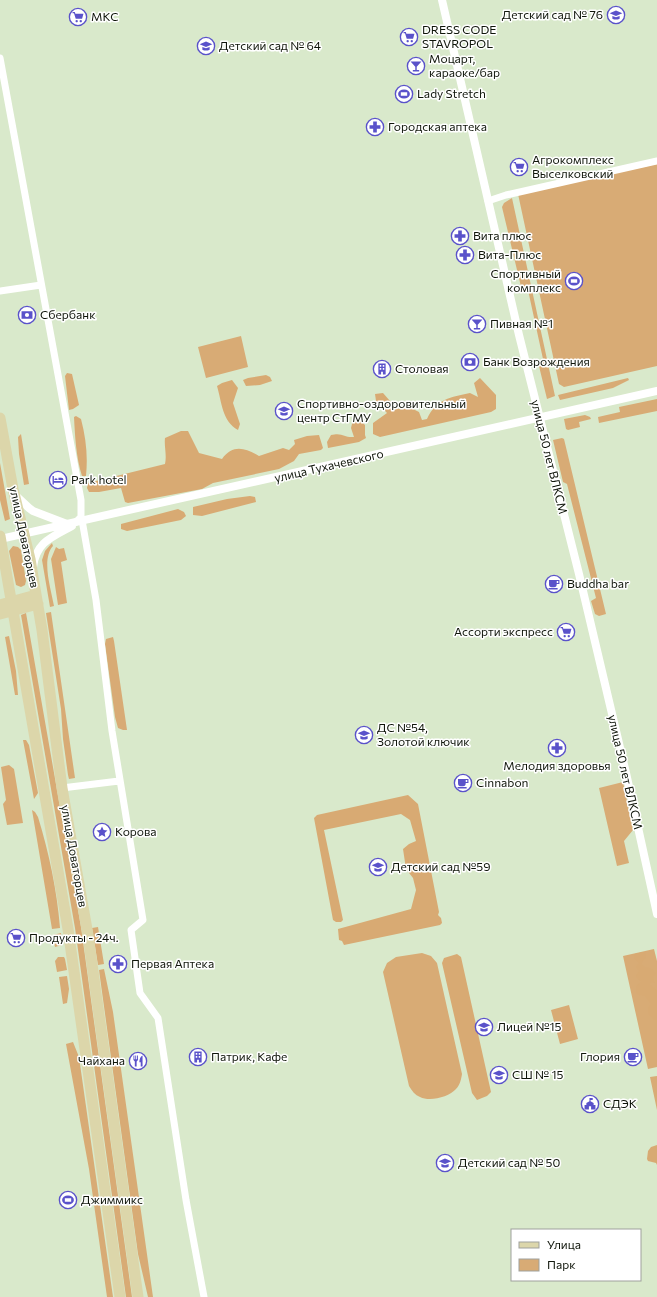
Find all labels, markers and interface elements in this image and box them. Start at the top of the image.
school or university icon: Детский сад № 76 [606,5,626,25]
supermarket icon: МКС [68,7,88,27]
place label: Детский сад № 76 [502,7,603,21]
place label: МКС [91,9,118,23]
place label: DRESS CODE STAVROPOL [422,22,496,50]
supermarket icon: DRESS CODE STAVROPOL [399,27,419,47]
school or university icon: Детский сад № 64 [196,36,216,56]
place label: Детский сад № 64 [219,38,321,52]
place label: Моцарт, караоке/бар [429,51,500,79]
bar icon: Моцарт, караоке/бар [406,56,426,76]
sports icon: Lady Stretch [394,84,414,104]
place label: Lady Stretch [417,86,486,100]
pharmacy icon: Городская аптека [365,117,385,137]
place label: Городская аптека [388,119,487,133]
place label: Агрокомплекс Выселковский [532,152,614,180]
supermarket icon: Агрокомплекс Выселковский [509,157,529,177]
pharmacy icon: Вита плюс [450,226,470,246]
place label: Вита плюс [473,228,531,242]
pharmacy icon: Вита-Плюс [455,245,475,265]
place label: Вита-Плюс [478,247,541,261]
place label: Спортивный комплекс [491,266,561,294]
sports icon: Спортивный комплекс [564,271,584,291]
bank icon: Сбербанк [17,305,37,325]
place label: Сбербанк [40,307,96,321]
bar icon: Пивная №1 [467,314,487,334]
place label: Пивная №1 [490,316,553,330]
bank icon: Банк Возрождения [460,352,480,372]
place label: Банк Возрождения [483,354,590,368]
building icon: Столовая [372,359,392,379]
place label: Столовая [395,361,449,375]
place label: Спортивно-оздоровительный центр СтГМУ [297,396,466,424]
street label: улица 50 лет ВЛКСМ [529,398,571,515]
school or university icon: Спортивно-оздоровительный центр СтГМУ [274,401,294,421]
street label: улица Тухачевского [273,446,385,484]
hotel icon: Park hotel [48,470,68,490]
place label: Park hotel [71,472,127,486]
street label: улица Доваторцев [7,485,43,589]
cafe icon: Buddha bar [544,574,564,594]
place label: Buddha bar [567,576,629,590]
supermarket icon: Ассорти экспресс [556,622,576,642]
place label: Ассорти экспресс [454,624,553,638]
street label: улица 50 лет ВЛКСМ [606,713,646,831]
place label: ДС №54, Золотой ключик [377,720,470,748]
school or university icon: ДС №54, Золотой ключик [354,725,374,745]
pharmacy icon: Мелодия здоровья [547,738,567,758]
place label: Мелодия здоровья [503,758,611,772]
cafe icon: Cinnabon [453,773,473,793]
place label: Cinnabon [476,775,528,789]
street label: улица Доваторцев [59,804,91,908]
place icon: Корова [92,822,112,842]
place label: Корова [115,824,157,838]
school or university icon: Детский сад №59 [368,857,388,877]
place label: Детский сад №59 [391,859,490,873]
supermarket icon: Продукты - 24ч. [6,928,26,948]
place label: Продукты - 24ч. [29,930,119,944]
pharmacy icon: Первая Аптека [108,954,128,974]
place label: Первая Аптека [131,956,214,970]
school or university icon: Лицей №15 [474,1017,494,1037]
place label: Лицей №15 [497,1019,562,1033]
building icon: Патрик, Кафе [188,1047,208,1067]
cafe icon: Глория [623,1047,643,1067]
place label: Патрик, Кафе [211,1049,287,1063]
place label: Глория [580,1049,620,1063]
restaurant icon: Чайхана [128,1051,148,1071]
place label: Чайхана [78,1053,125,1067]
school or university icon: СШ № 15 [489,1065,509,1085]
place label: СШ № 15 [512,1067,564,1081]
public building icon: СДЭК [580,1094,600,1114]
place label: СДЭК [603,1096,637,1110]
school or university icon: Детский сад № 50 [435,1153,455,1173]
place label: Детский сад № 50 [458,1155,560,1169]
sports icon: Джиммикс [58,1190,78,1210]
place label: Джиммикс [81,1192,143,1206]
legend [511,1229,641,1281]
text: Улица [547,1237,581,1251]
text: Парк [547,1257,576,1271]

